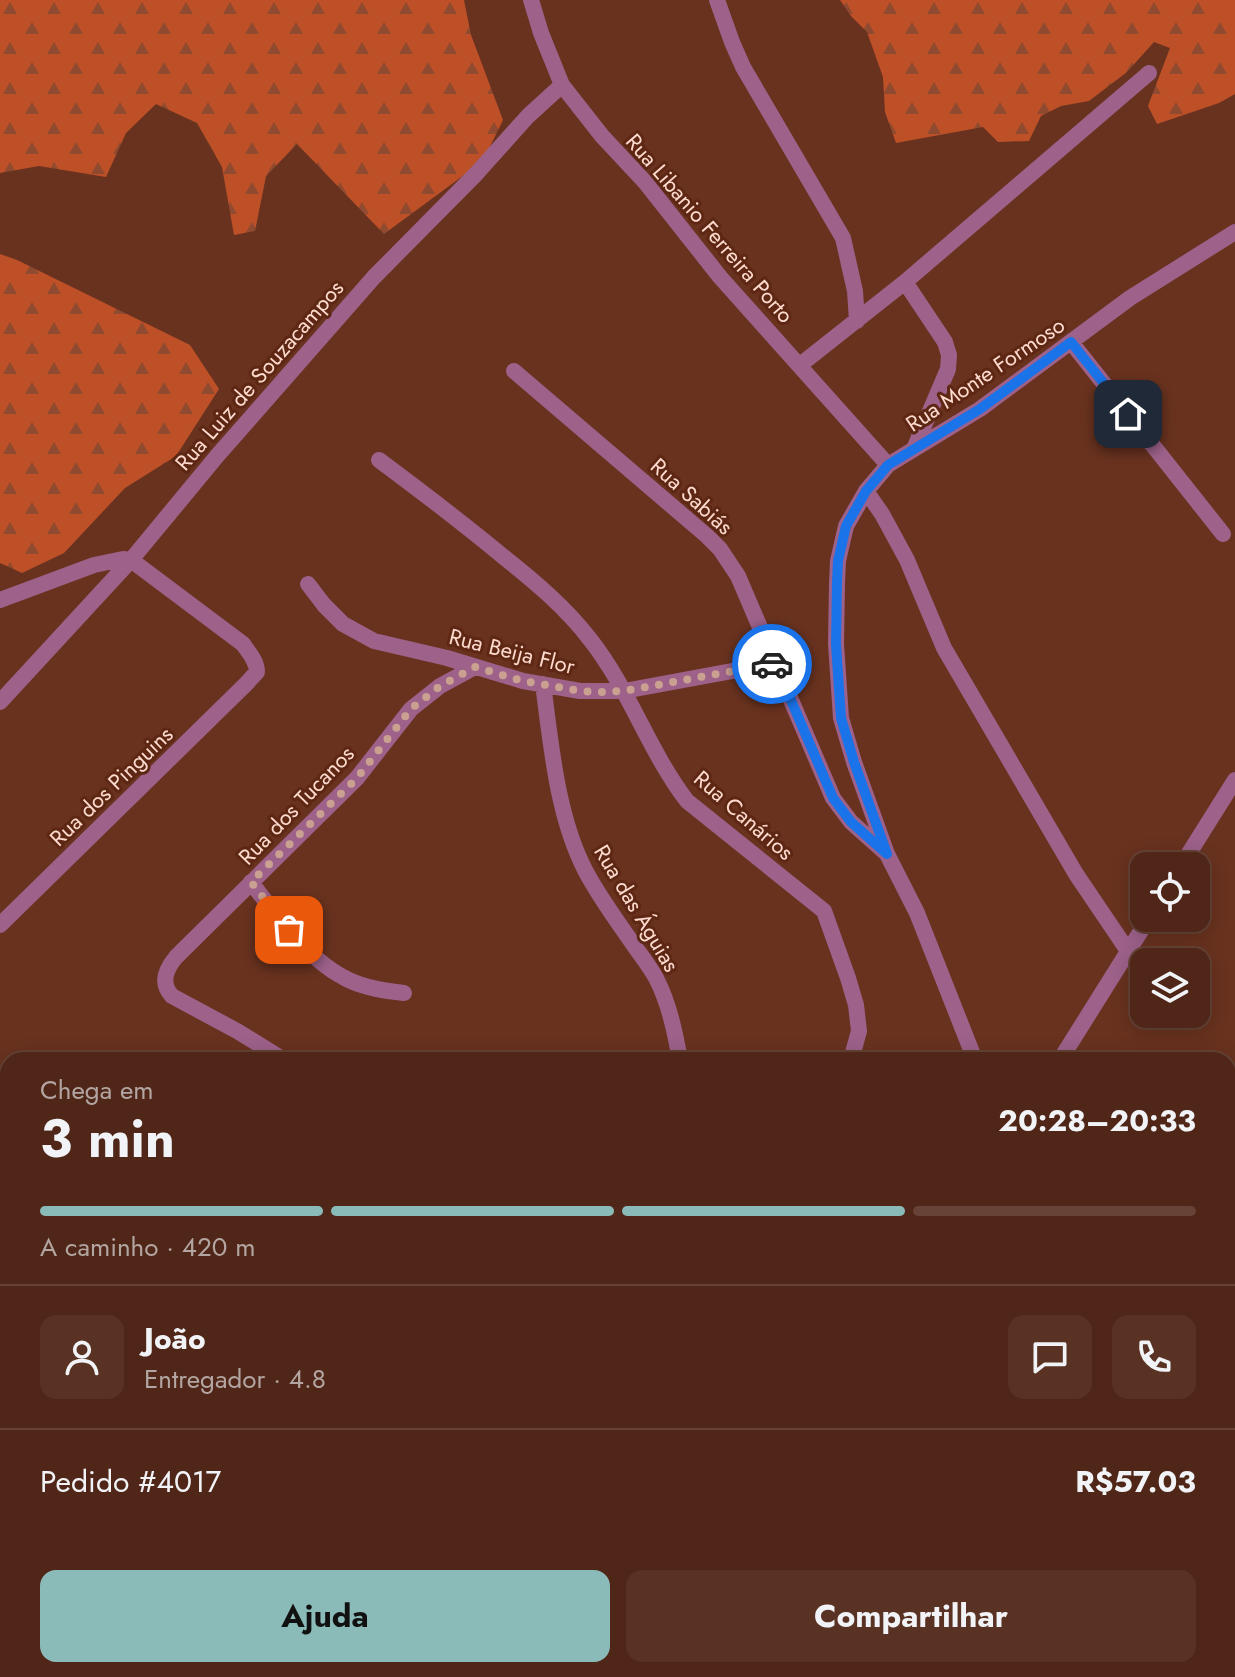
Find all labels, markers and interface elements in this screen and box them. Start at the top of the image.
street label: Rua Libanio Ferreira Porto [618,126,802,330]
street label: Rua Luiz de Souzacampos [167,273,351,477]
street label: Rua Monte Formoso [899,309,1071,439]
pin [1094,380,1162,448]
icon: home [1106,392,1150,436]
street label: Rua Sabiás [644,450,741,542]
street label: Rua Beija Flor [446,620,579,682]
courier [732,624,812,704]
icon: car [750,642,794,686]
street label: Rua dos Pinguins [42,719,180,853]
street label: Rua dos Tucanos [231,738,361,872]
street label: Rua Canários [687,763,801,868]
street label: Rua das Águias [586,838,688,978]
map controls [1130,852,1210,1028]
button: locate [1130,852,1210,932]
pin [255,896,323,964]
icon: bag [267,908,311,952]
button: layers [1130,948,1210,1028]
text: Chega em [40,1071,154,1109]
text: 20:28–20:33 [998,1099,1196,1142]
text: 3 min [40,1101,175,1177]
text: A caminho · 420 m [40,1228,255,1266]
button: person [40,1315,124,1399]
button: chat [1008,1315,1092,1399]
button: phone [1112,1315,1196,1399]
text: João [144,1317,206,1360]
text: Entregador · 4.8 [144,1360,326,1398]
text: Pedido #4017 [40,1460,221,1503]
text: R$57.03 [1075,1460,1196,1503]
button: Ajuda [40,1570,610,1662]
button: Compartilhar [626,1570,1196,1662]

